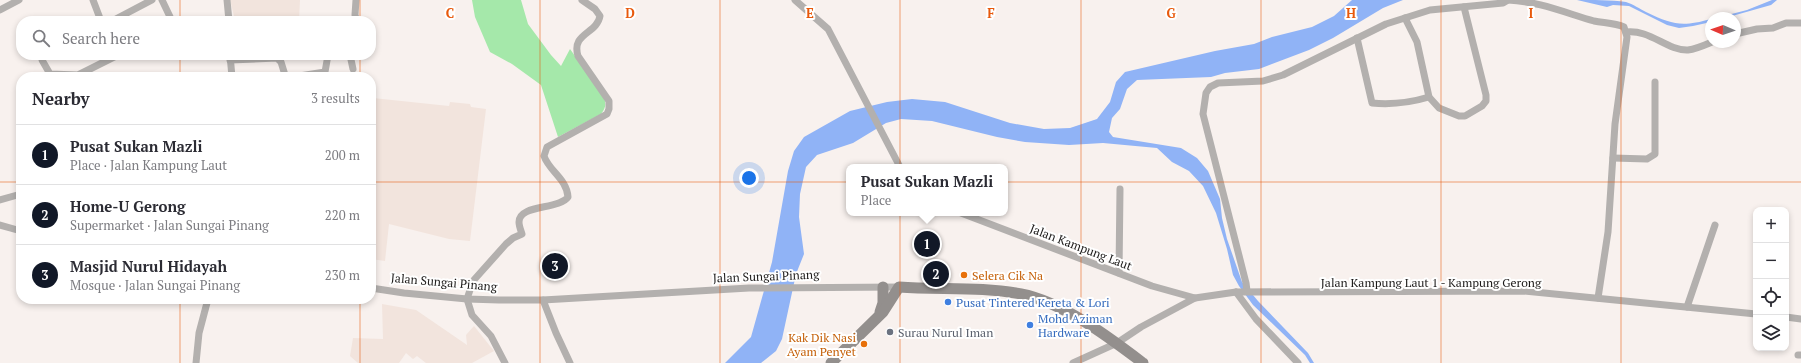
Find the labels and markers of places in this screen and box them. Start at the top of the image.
pin: 1 [914,229,940,259]
pin: 3 [542,251,568,281]
pin: 2 [923,259,949,289]
place label: Selera Cik Na [972,268,1043,283]
marker: Selera Cik Na [959,270,969,280]
place label: Pusat Tintered Kereta & Lori [956,295,1110,310]
marker: Pusat Tintered Kereta & Lori [943,297,953,307]
place label: Mohd Aziman Hardware [1038,311,1113,340]
marker: Mohd Aziman Hardware [1025,320,1035,330]
place label: Surau Nurul Iman [898,325,993,340]
marker: Surau Nurul Iman [885,327,895,337]
place label: Kak Dik Nasi Ayam Penyet [787,330,857,359]
marker: Kak Dik Nasi Ayam Penyet [859,339,869,349]

